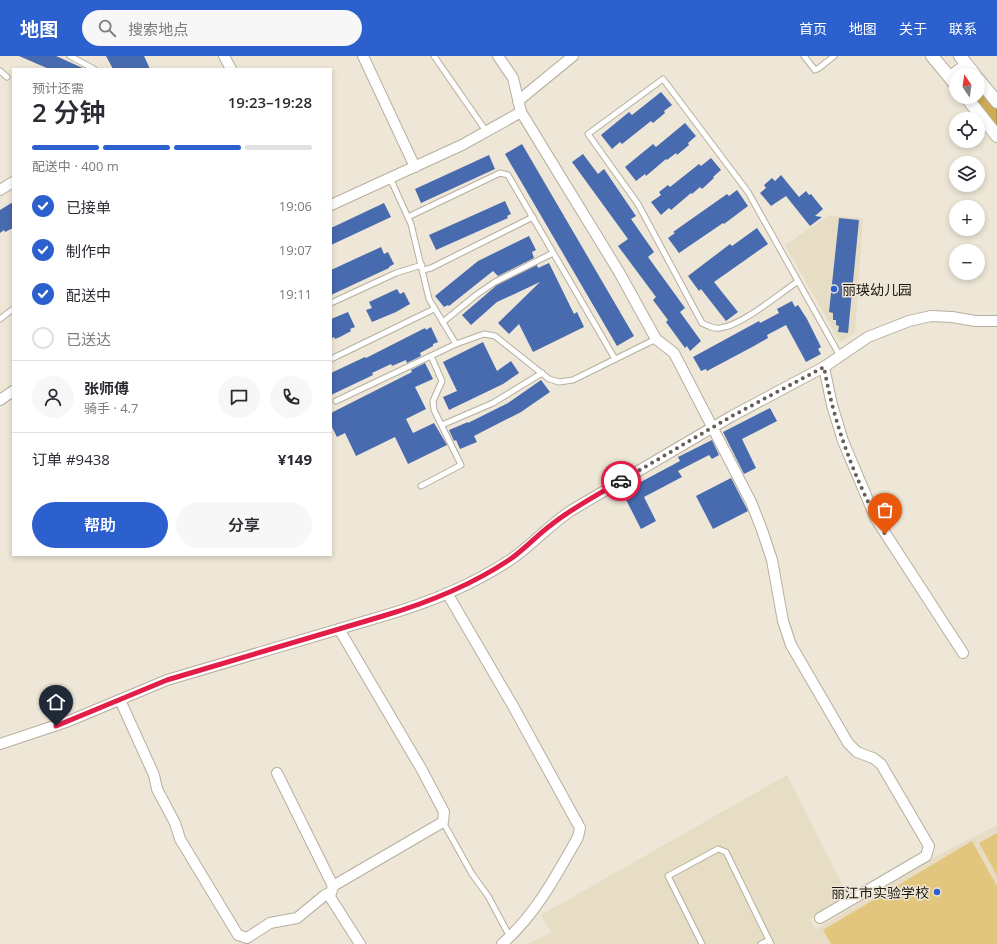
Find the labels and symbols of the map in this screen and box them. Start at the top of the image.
north arrow [949,68,985,104]
place label: 丽瑛幼儿园 [842,280,912,299]
marker: 丽瑛幼儿园 [829,284,839,294]
courier [601,461,641,501]
pin [868,493,902,534]
pin [39,685,73,726]
place label: 丽江市实验学校 [831,883,929,902]
marker: 丽江市实验学校 [932,887,942,897]

